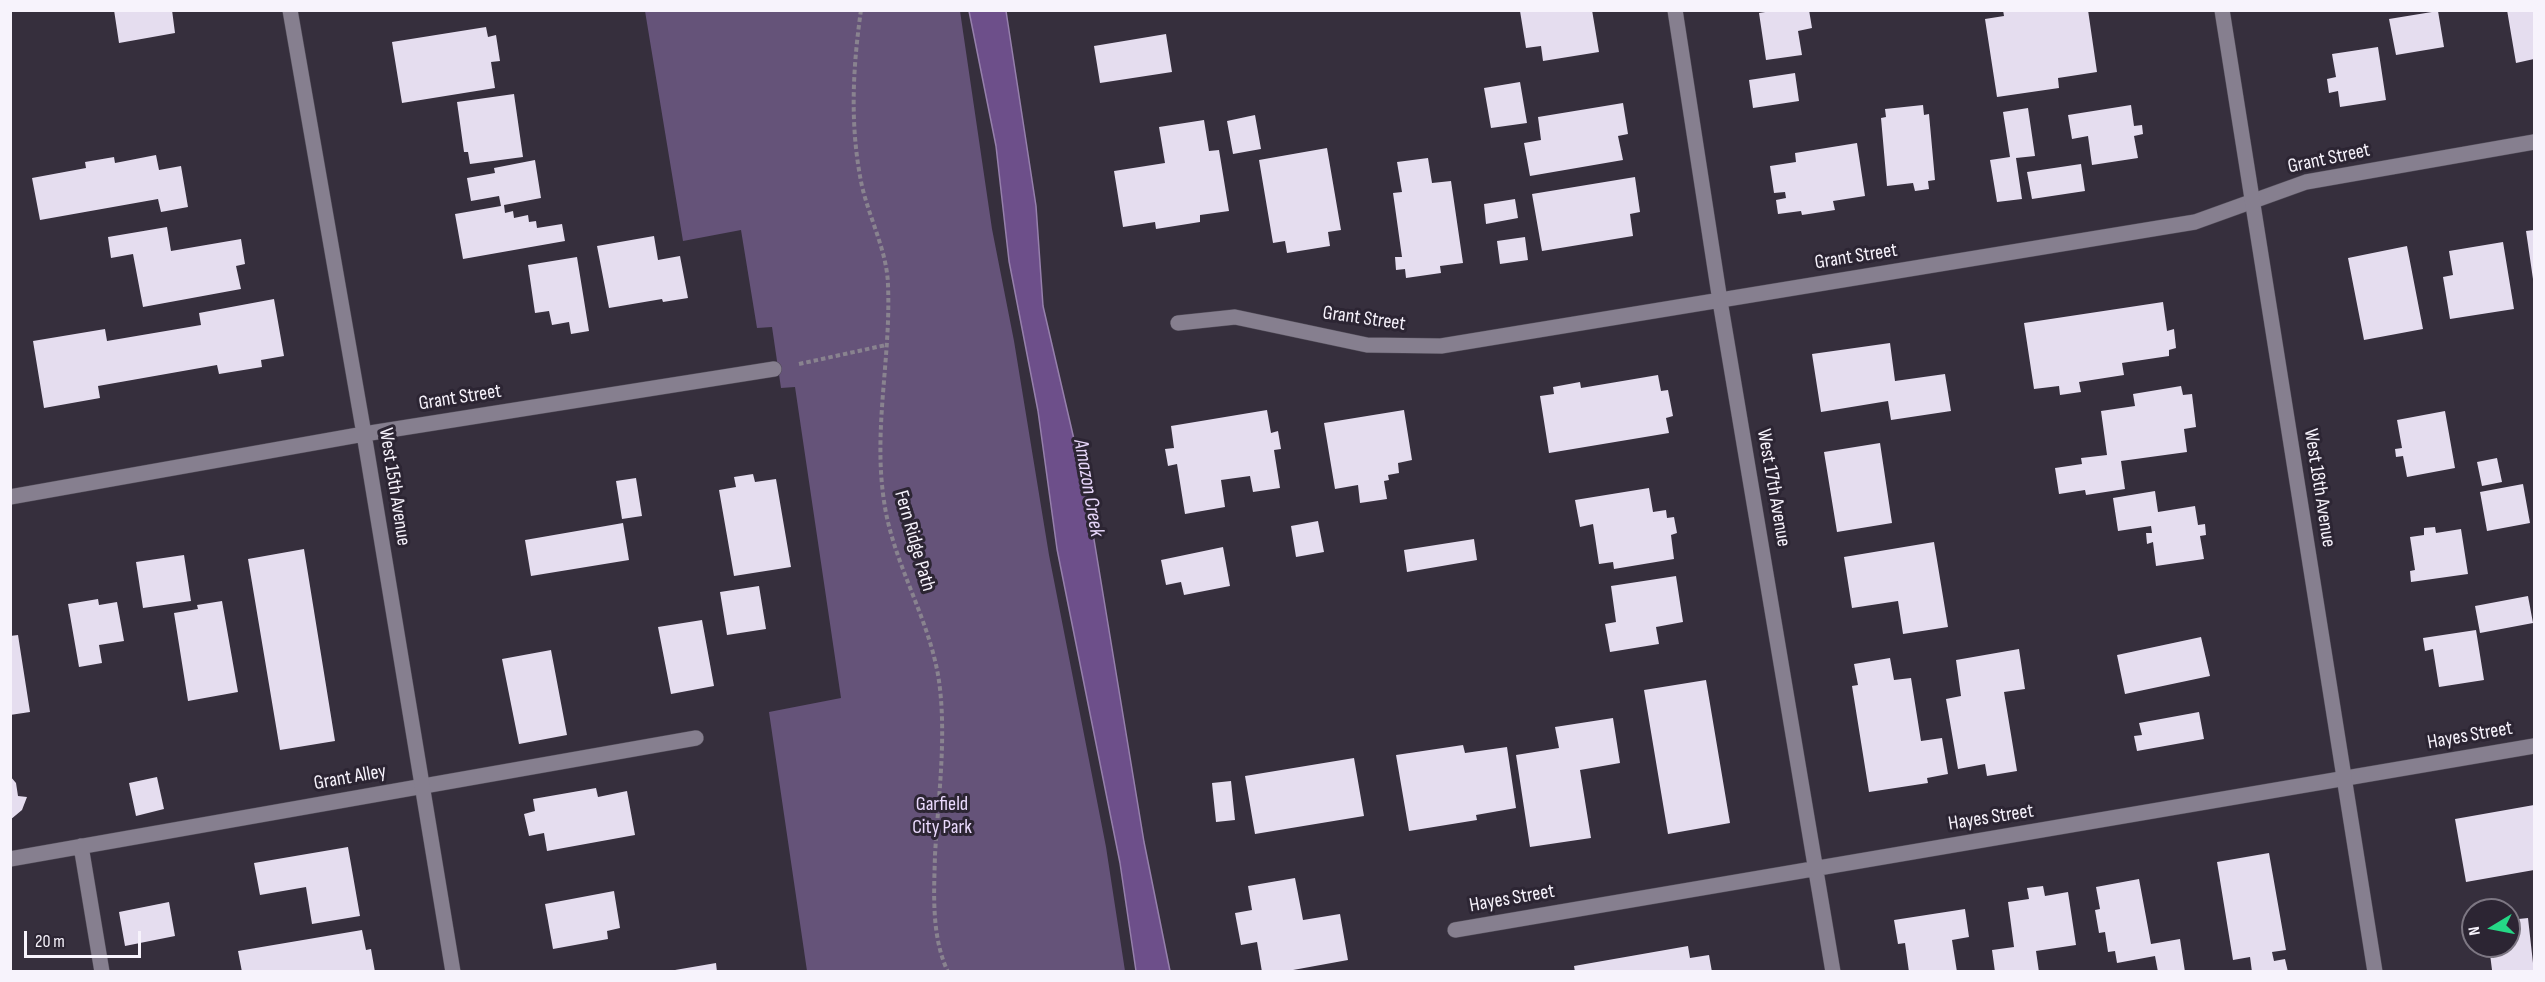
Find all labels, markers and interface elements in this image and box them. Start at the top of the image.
street label: Grant Street [2286,139,2372,179]
street label: Grant Street [1813,239,1899,275]
street label: Grant Street [1321,301,1407,337]
street label: Grant Street [417,380,503,416]
street label: West 15th Avenue [373,426,415,548]
street label: West 17th Avenue [1751,427,1795,549]
street label: West 18th Avenue [2298,427,2340,549]
water label: Amazon Creek [1067,437,1109,539]
street label: Fern Ridge Path [888,488,940,594]
street label: Hayes Street [2426,717,2514,755]
street label: Grant Alley [312,760,388,796]
park label: Garfield City Park [912,793,972,840]
street label: Hayes Street [1947,799,2035,837]
street label: Hayes Street [1468,880,1556,918]
north arrow [2461,898,2521,958]
scale bar [27,919,144,957]
text: N [2465,925,2485,937]
text: 20 m [35,931,65,952]

